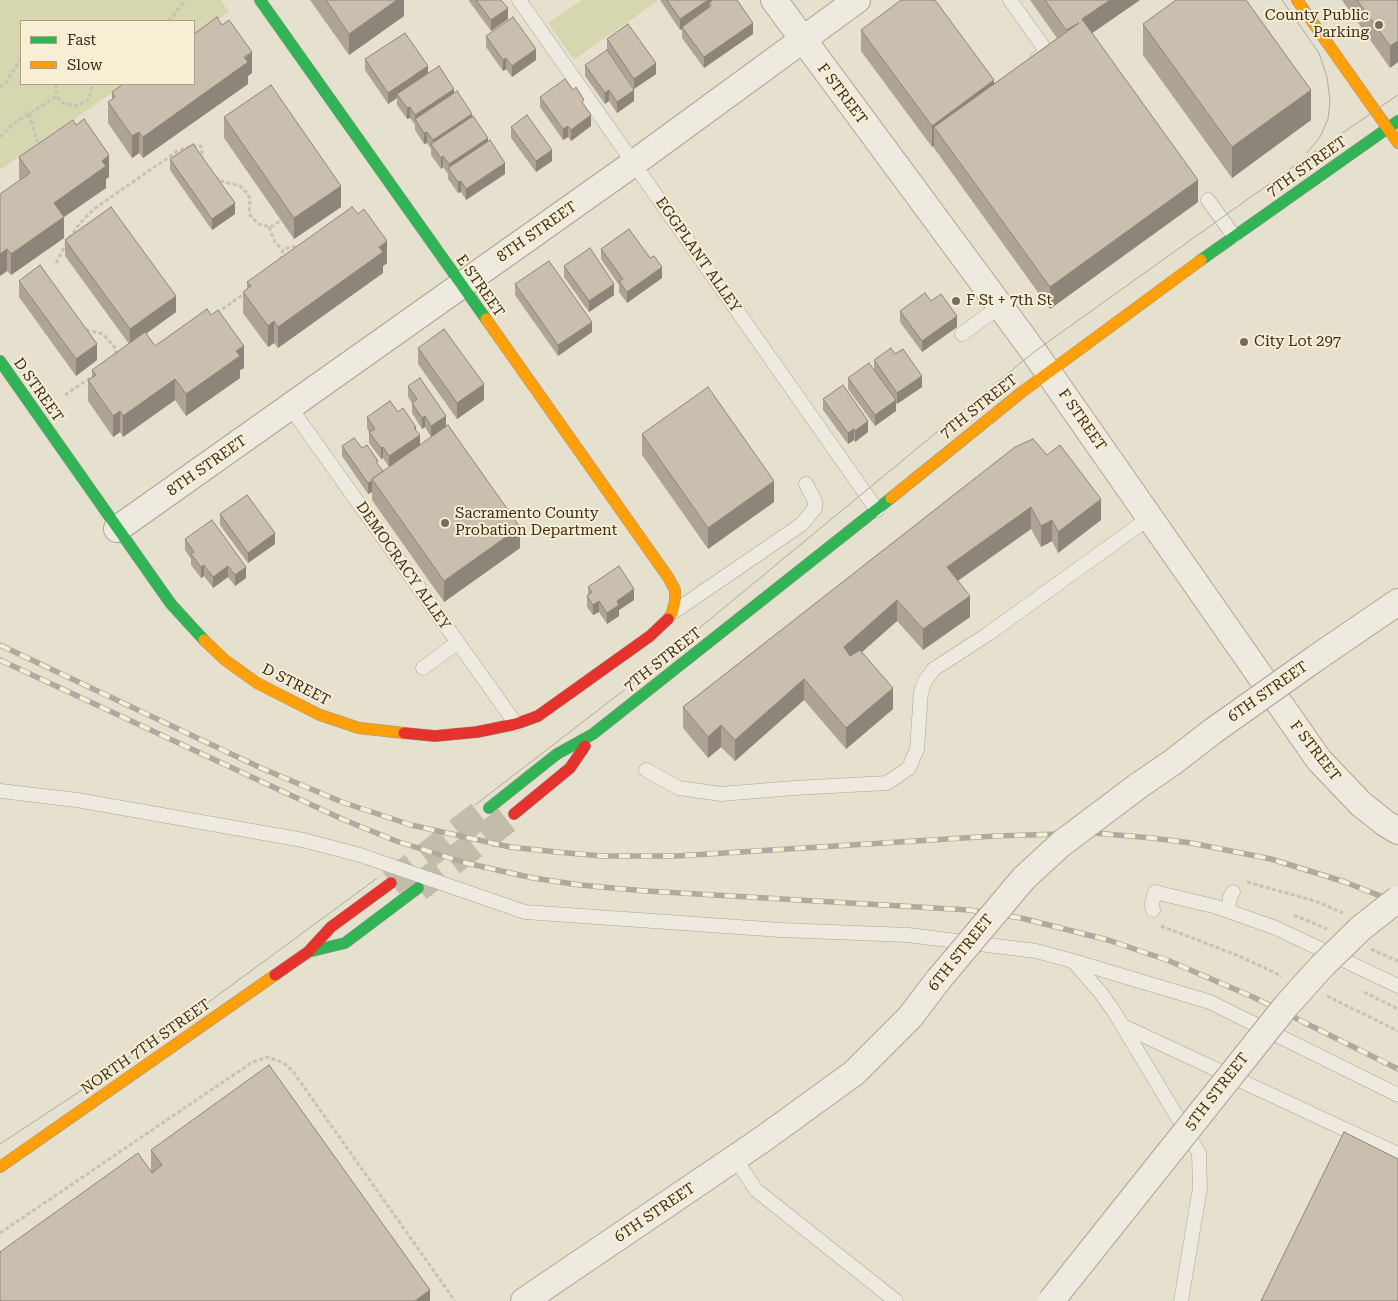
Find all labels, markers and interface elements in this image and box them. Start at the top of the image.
place label: County Public Parking [1265,7,1369,42]
marker: County Public Parking [1373,19,1385,31]
legend [20,20,195,85]
text: Fast [67,31,96,49]
text: Slow [67,56,102,74]
street label: F STREET [813,60,871,128]
street label: 7TH STREET [1264,133,1350,201]
street label: EGGPLANT ALLEY [651,194,745,316]
street label: 8TH STREET [494,198,580,266]
street label: E STREET [452,251,508,321]
place label: F St + 7th St [966,292,1052,310]
marker: F St + 7th St [950,295,962,307]
place label: City Lot 297 [1254,333,1341,351]
marker: City Lot 297 [1238,336,1250,348]
street label: D STREET [9,354,67,426]
street label: 7TH STREET [937,371,1021,443]
street label: F STREET [1054,386,1110,454]
street label: 8TH STREET [164,432,250,500]
street label: DEMOCRACY ALLEY [352,498,454,634]
place label: Sacramento County Probation Department [455,505,617,540]
marker: Sacramento County Probation Department [439,517,451,529]
street label: 7TH STREET [621,624,705,696]
street label: 6TH STREET [1225,658,1311,726]
street label: D STREET [259,660,333,710]
street label: F STREET [1286,717,1344,785]
street label: 6TH STREET [925,911,997,995]
street label: NORTH 7TH STREET [78,996,214,1098]
street label: 5TH STREET [1181,1050,1253,1134]
street label: 6TH STREET [611,1179,699,1247]

